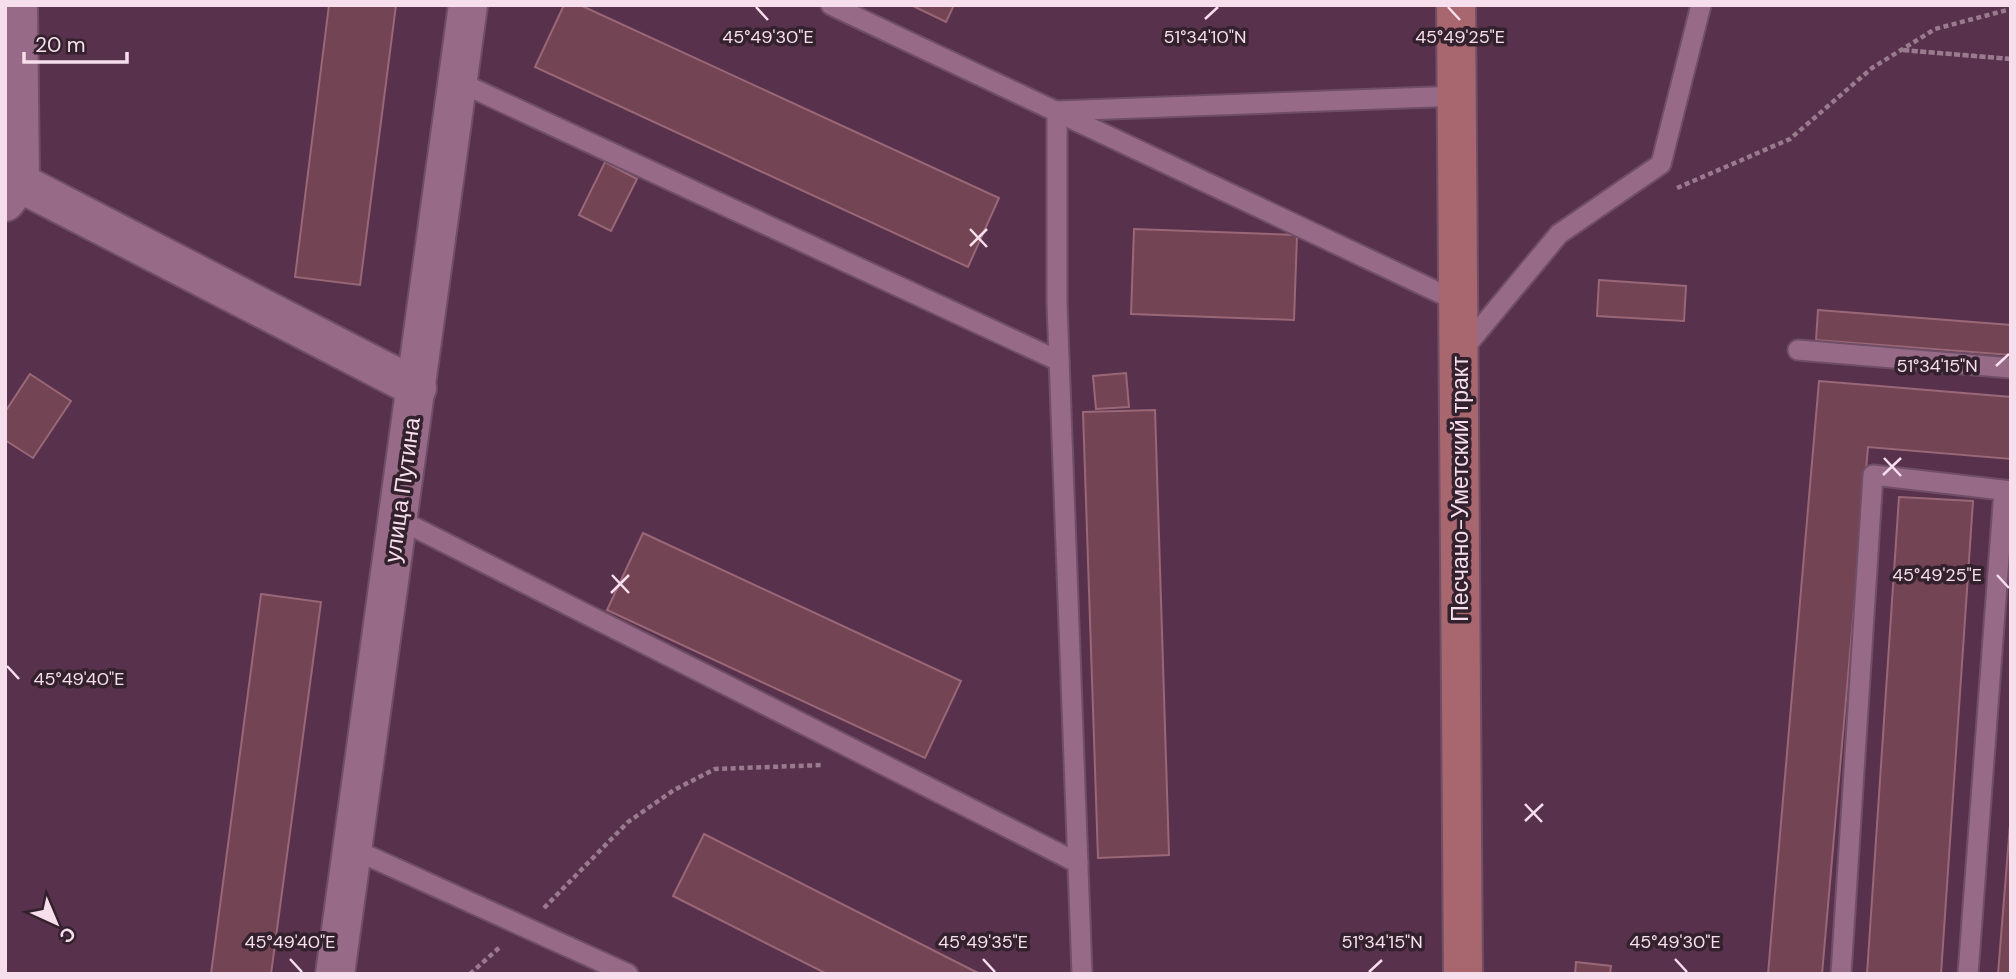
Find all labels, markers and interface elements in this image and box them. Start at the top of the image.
scale bar [24,21,128,65]
text: 45°49'30"E [722,25,814,49]
text: 51°34'10"N [1164,25,1246,49]
text: 45°49'25"E [1415,25,1505,49]
text: 20 m [35,31,86,59]
text: 51°34'15"N [1896,354,1978,378]
street label: Песчано-Уметский тракт [1445,356,1475,622]
street label: улица Путина [377,415,427,565]
text: 45°49'25"E [1892,563,1982,587]
text: 45°49'40"E [34,667,124,691]
north arrow [21,888,91,958]
text: С [54,921,81,949]
text: 45°49'40"E [245,930,335,954]
text: 45°49'35"E [938,930,1028,954]
text: 51°34'15"N [1341,930,1423,954]
text: 45°49'30"E [1629,930,1721,954]

